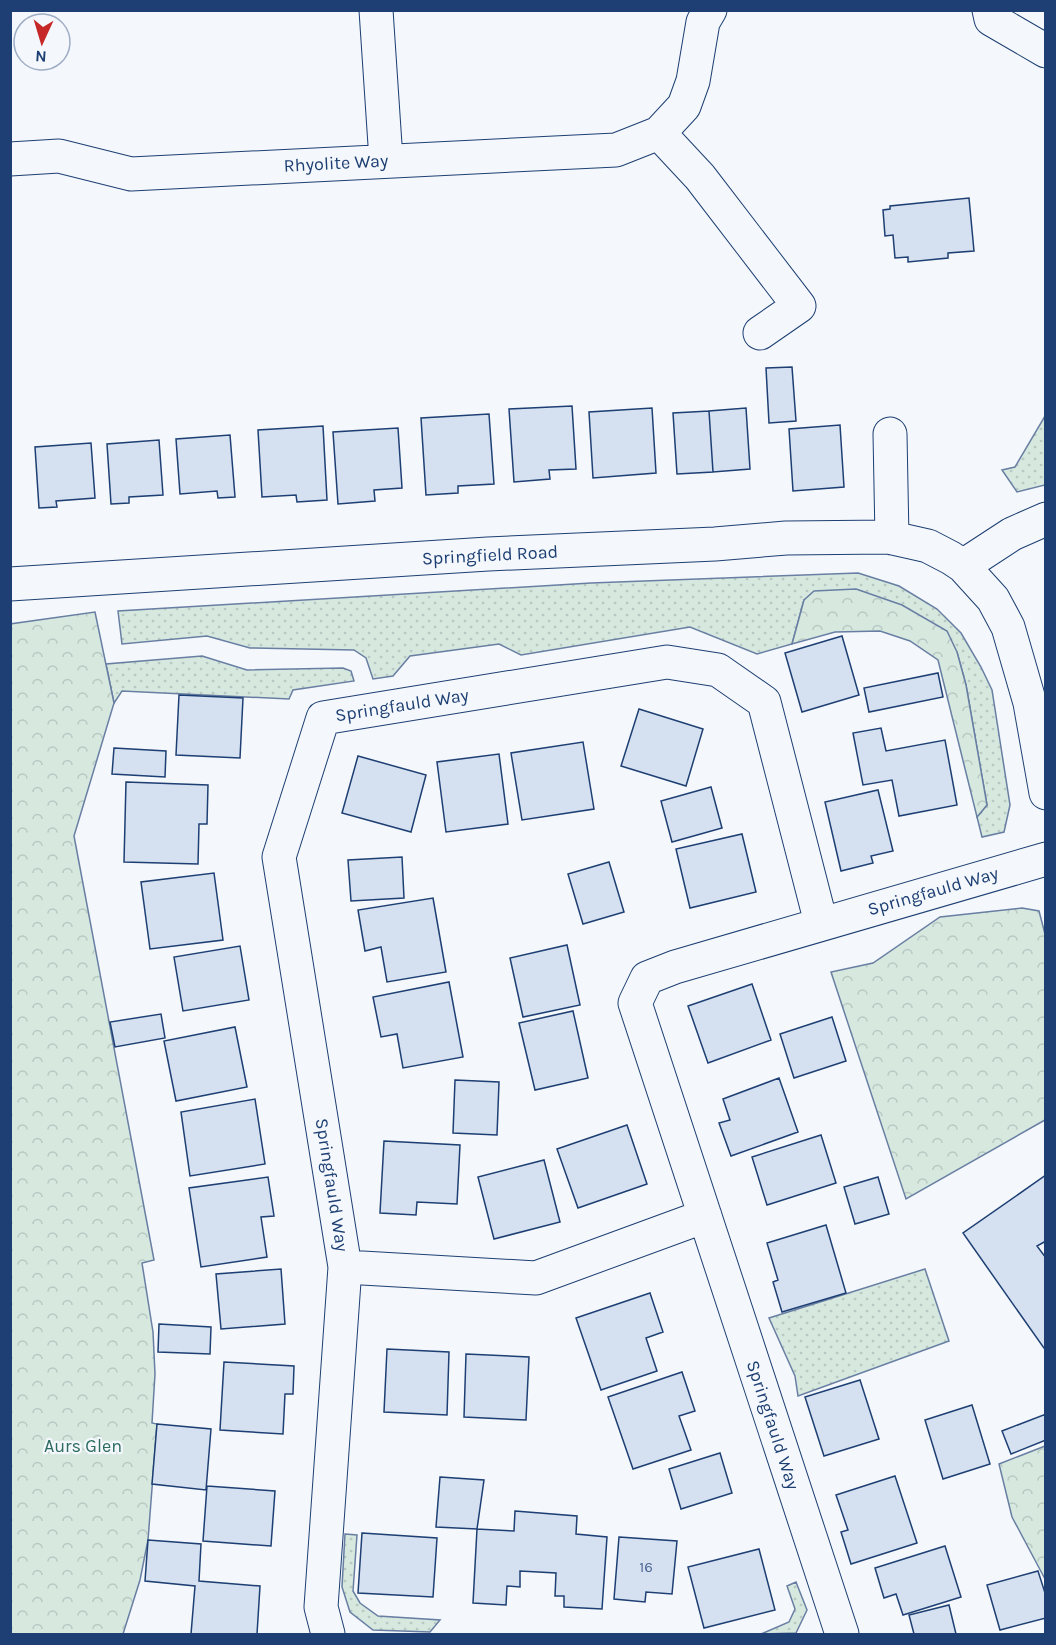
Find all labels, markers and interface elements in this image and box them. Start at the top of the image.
north arrow [12,12,72,72]
text: N [35,47,47,66]
street label: Rhyolite Way [283,149,389,177]
street label: Springfield Road [421,540,559,570]
street label: Springfauld Way [334,683,471,726]
street label: Springfauld Way [865,862,1002,920]
street label: Springfauld Way [311,1117,354,1254]
street label: Springfauld Way [742,1357,805,1493]
park label: Aurs Glen [44,1435,122,1457]
house number: 16 [639,1558,653,1576]

